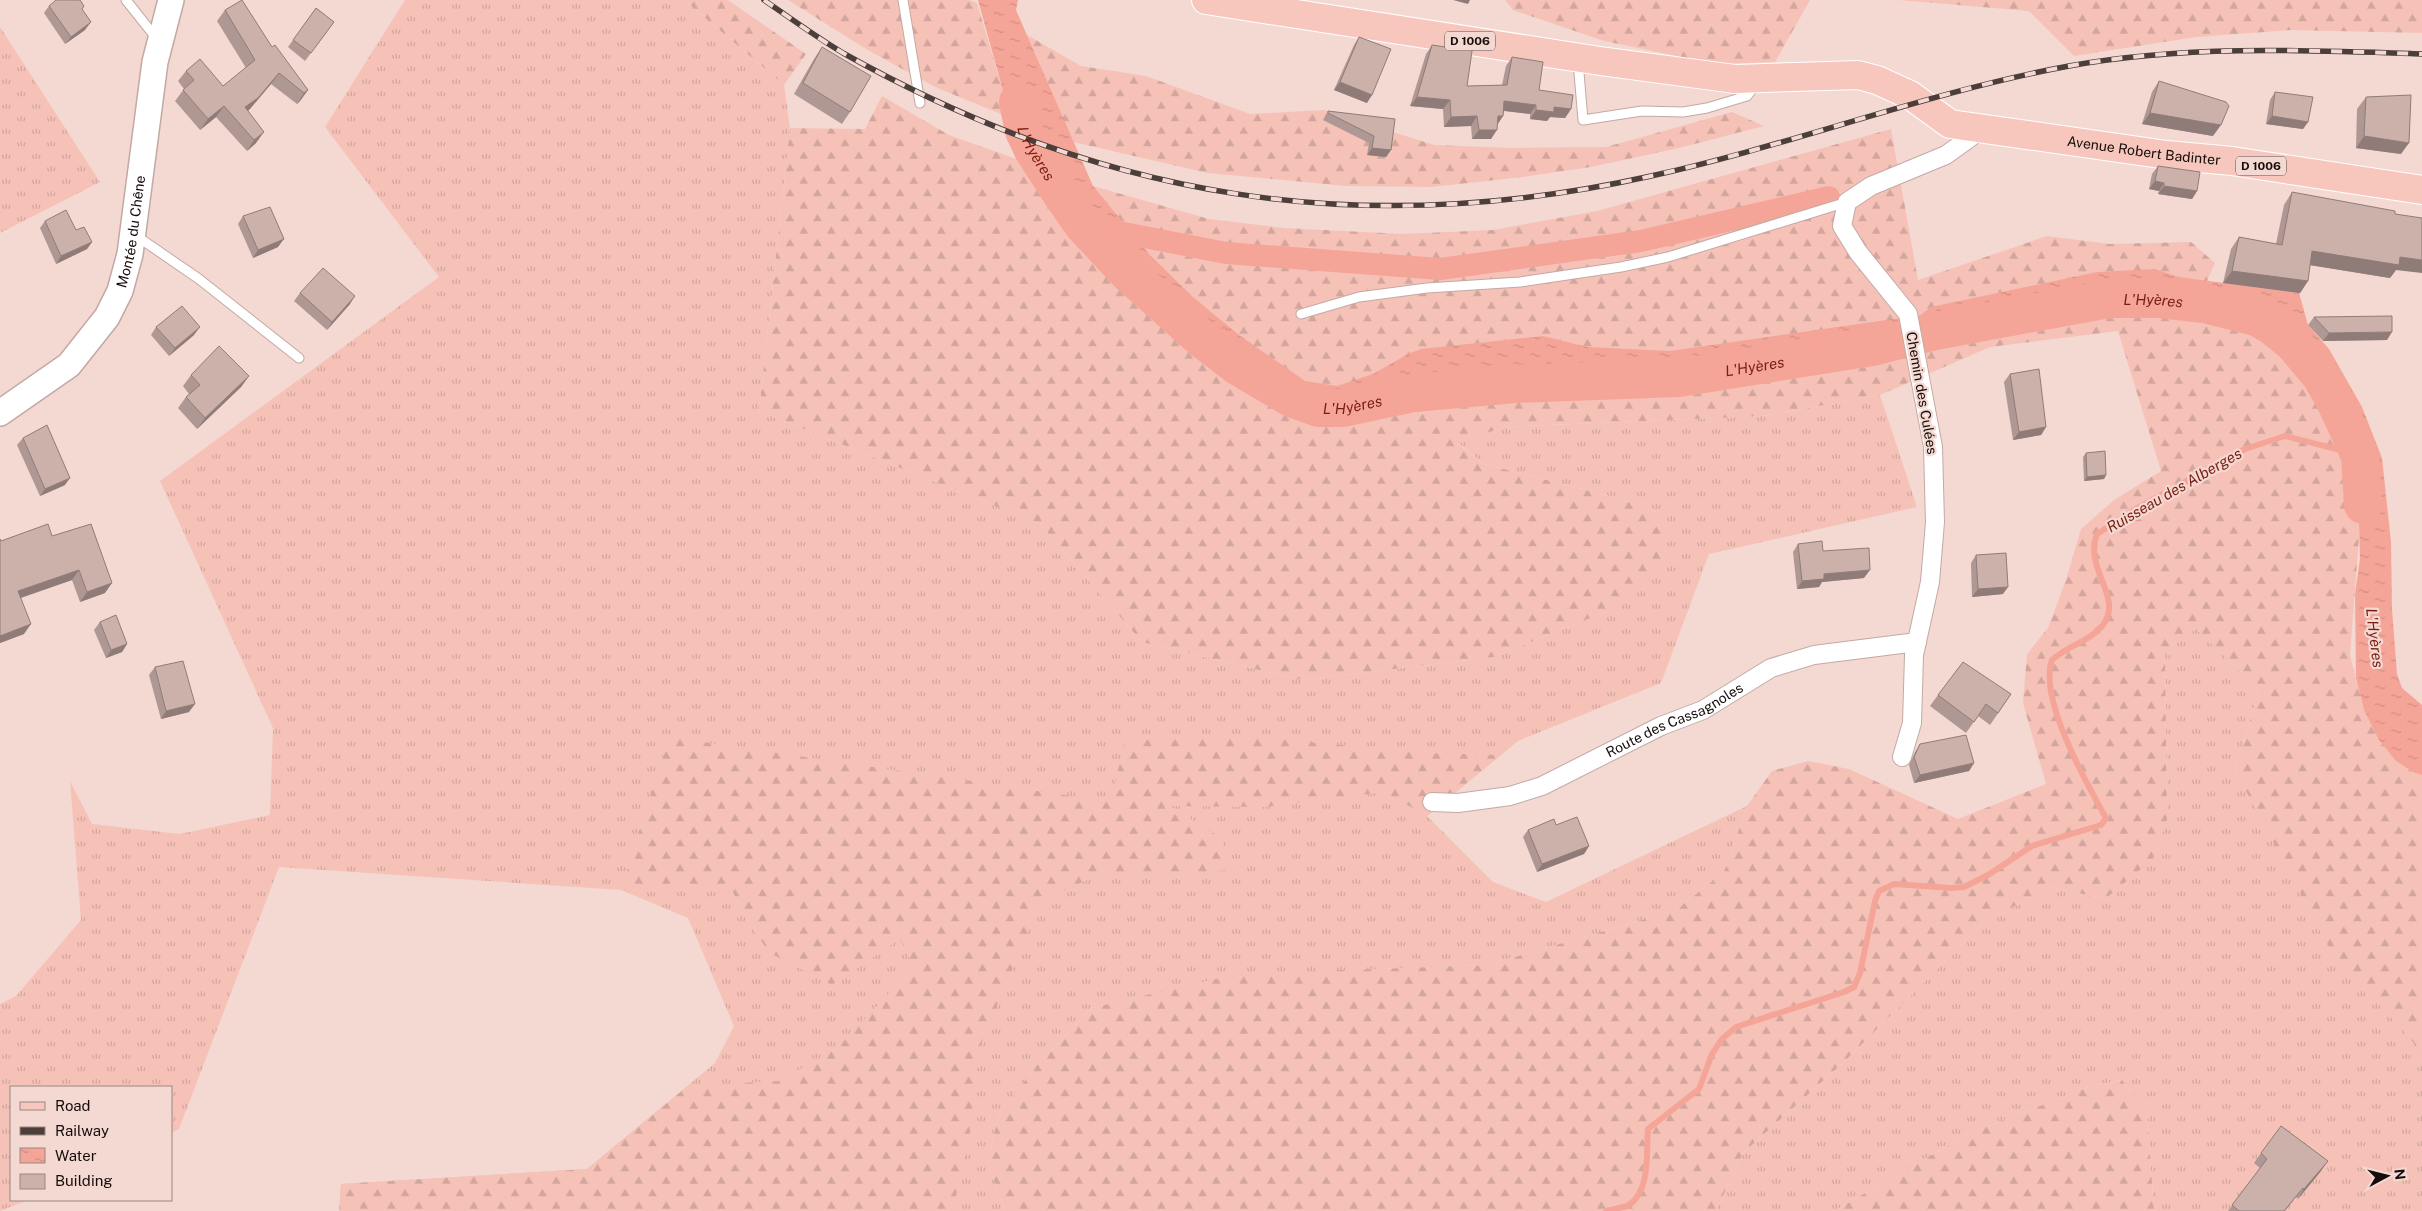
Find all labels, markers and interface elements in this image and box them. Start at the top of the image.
road number: D 1006 [1445,31,1495,50]
water label: L'Hyères [1015,125,1059,183]
street label: Avenue Robert Badinter [2066,133,2221,168]
road number: D 1006 [2236,157,2286,176]
street label: Montée du Chêne [113,174,148,289]
water label: L'Hyères [2123,291,2184,310]
street label: Chemin des Culées [1903,331,1941,455]
water label: L'Hyères [1724,353,1785,379]
water label: L'Hyères [1323,392,1383,417]
water label: Ruisseau des Alberges [2104,444,2244,536]
water label: L'Hyères [2363,607,2387,669]
street label: Route des Cassagnoles [1603,679,1746,761]
legend [10,1086,172,1201]
text: Road [55,1097,91,1114]
text: Railway [55,1122,109,1139]
text: Water [55,1147,97,1164]
north arrow [2362,1151,2412,1201]
text: N [2391,1168,2409,1181]
text: Building [55,1172,113,1189]

